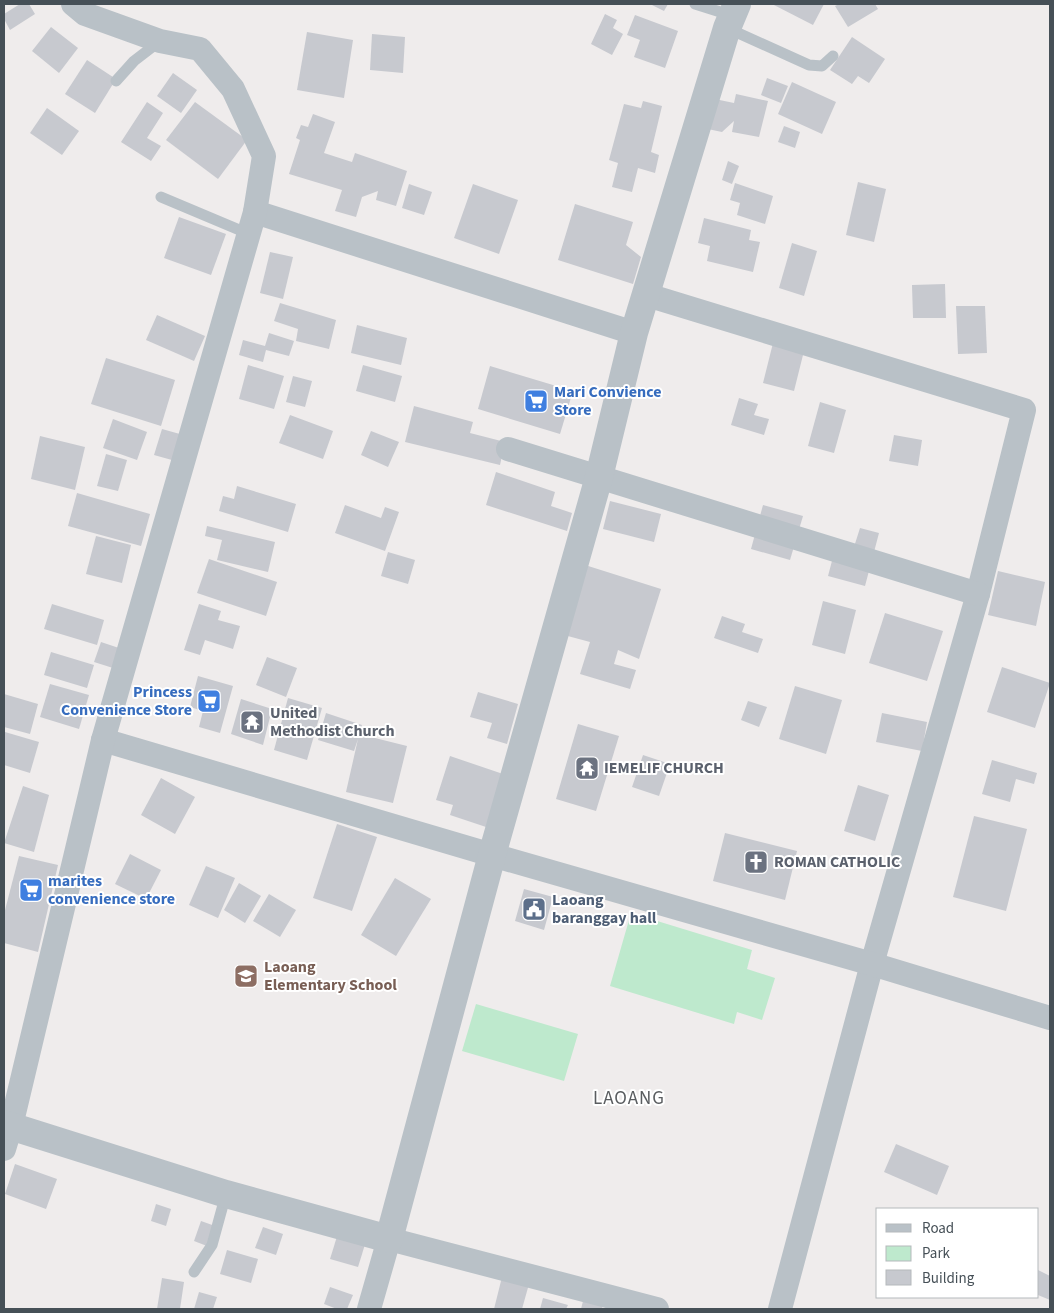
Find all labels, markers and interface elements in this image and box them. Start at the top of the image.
place label: Mari Convience Store [554,381,662,421]
supermarket icon: Mari Convience Store [523,388,549,414]
place label: Princess Convenience Store [61,681,192,721]
supermarket icon: Princess Convenience Store [196,688,222,714]
place label: United Methodist Church [270,702,395,742]
temple icon: United Methodist Church [239,709,265,735]
temple icon: IEMELIF CHURCH [574,755,600,781]
place label: IEMELIF CHURCH [604,757,724,779]
church icon: ROMAN CATHOLIC [743,849,769,875]
place label: ROMAN CATHOLIC [774,851,900,873]
place label: marites convenience store [48,870,175,910]
supermarket icon: marites convenience store [18,877,44,903]
place label: Laoang baranggay hall [552,889,657,929]
public building icon: Laoang baranggay hall [521,896,547,922]
place label: Laoang Elementary School [264,956,397,996]
school or university icon: Laoang Elementary School [233,963,259,989]
district label: LAOANG [593,1085,665,1112]
legend [876,1208,1039,1298]
text: Road [922,1218,954,1239]
text: Park [922,1243,951,1264]
text: Building [922,1268,975,1289]

